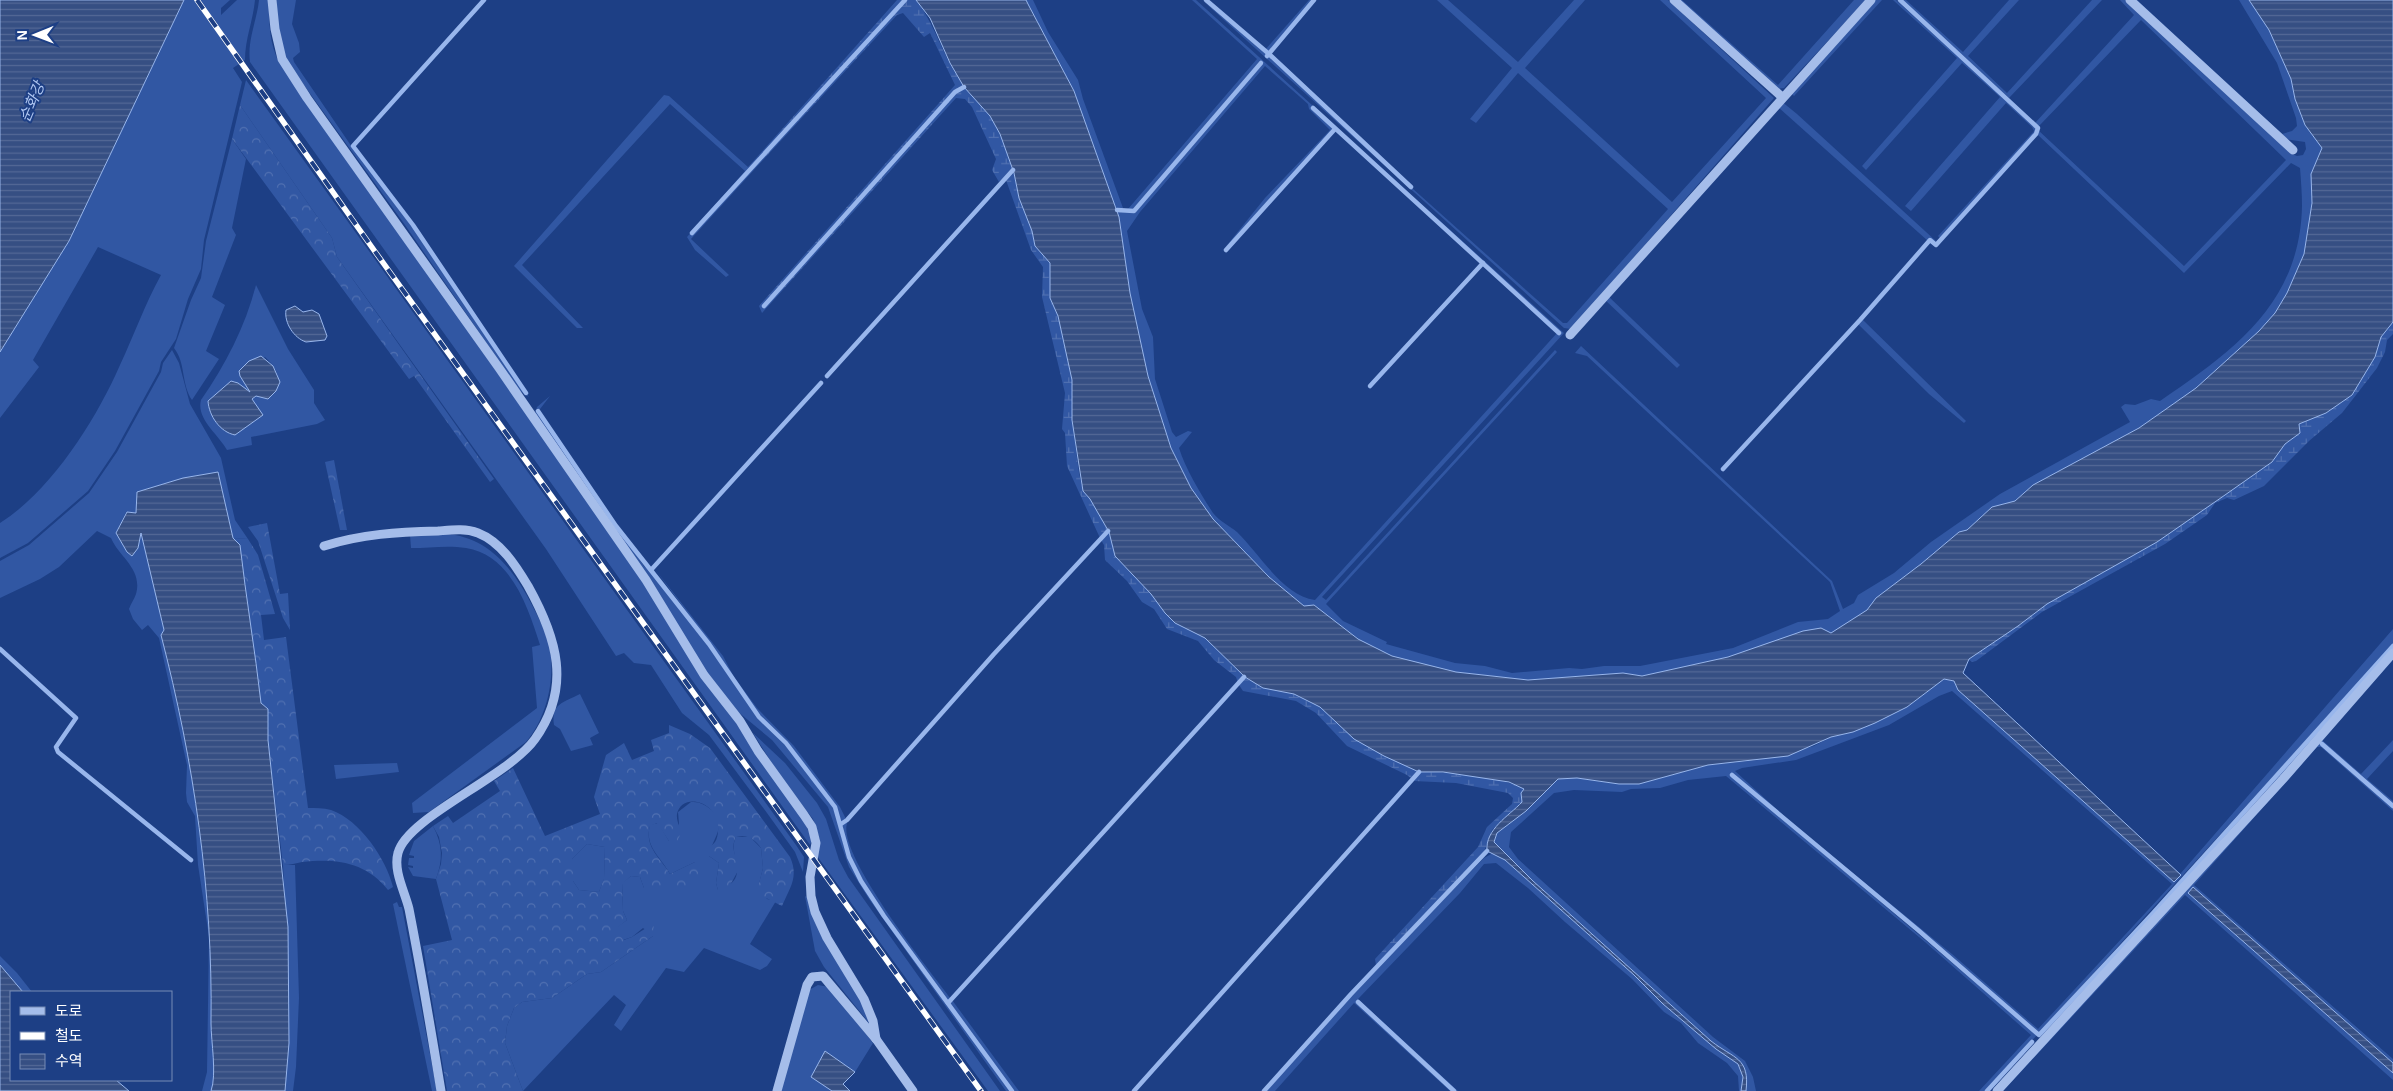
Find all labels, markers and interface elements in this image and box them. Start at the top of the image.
north arrow [10,10,60,60]
text: N [14,30,30,40]
water label: 순화강 [16,77,48,124]
legend [10,991,172,1081]
text: 도로 [55,1002,83,1019]
text: 철도 [55,1027,83,1044]
text: 수역 [55,1052,83,1069]

